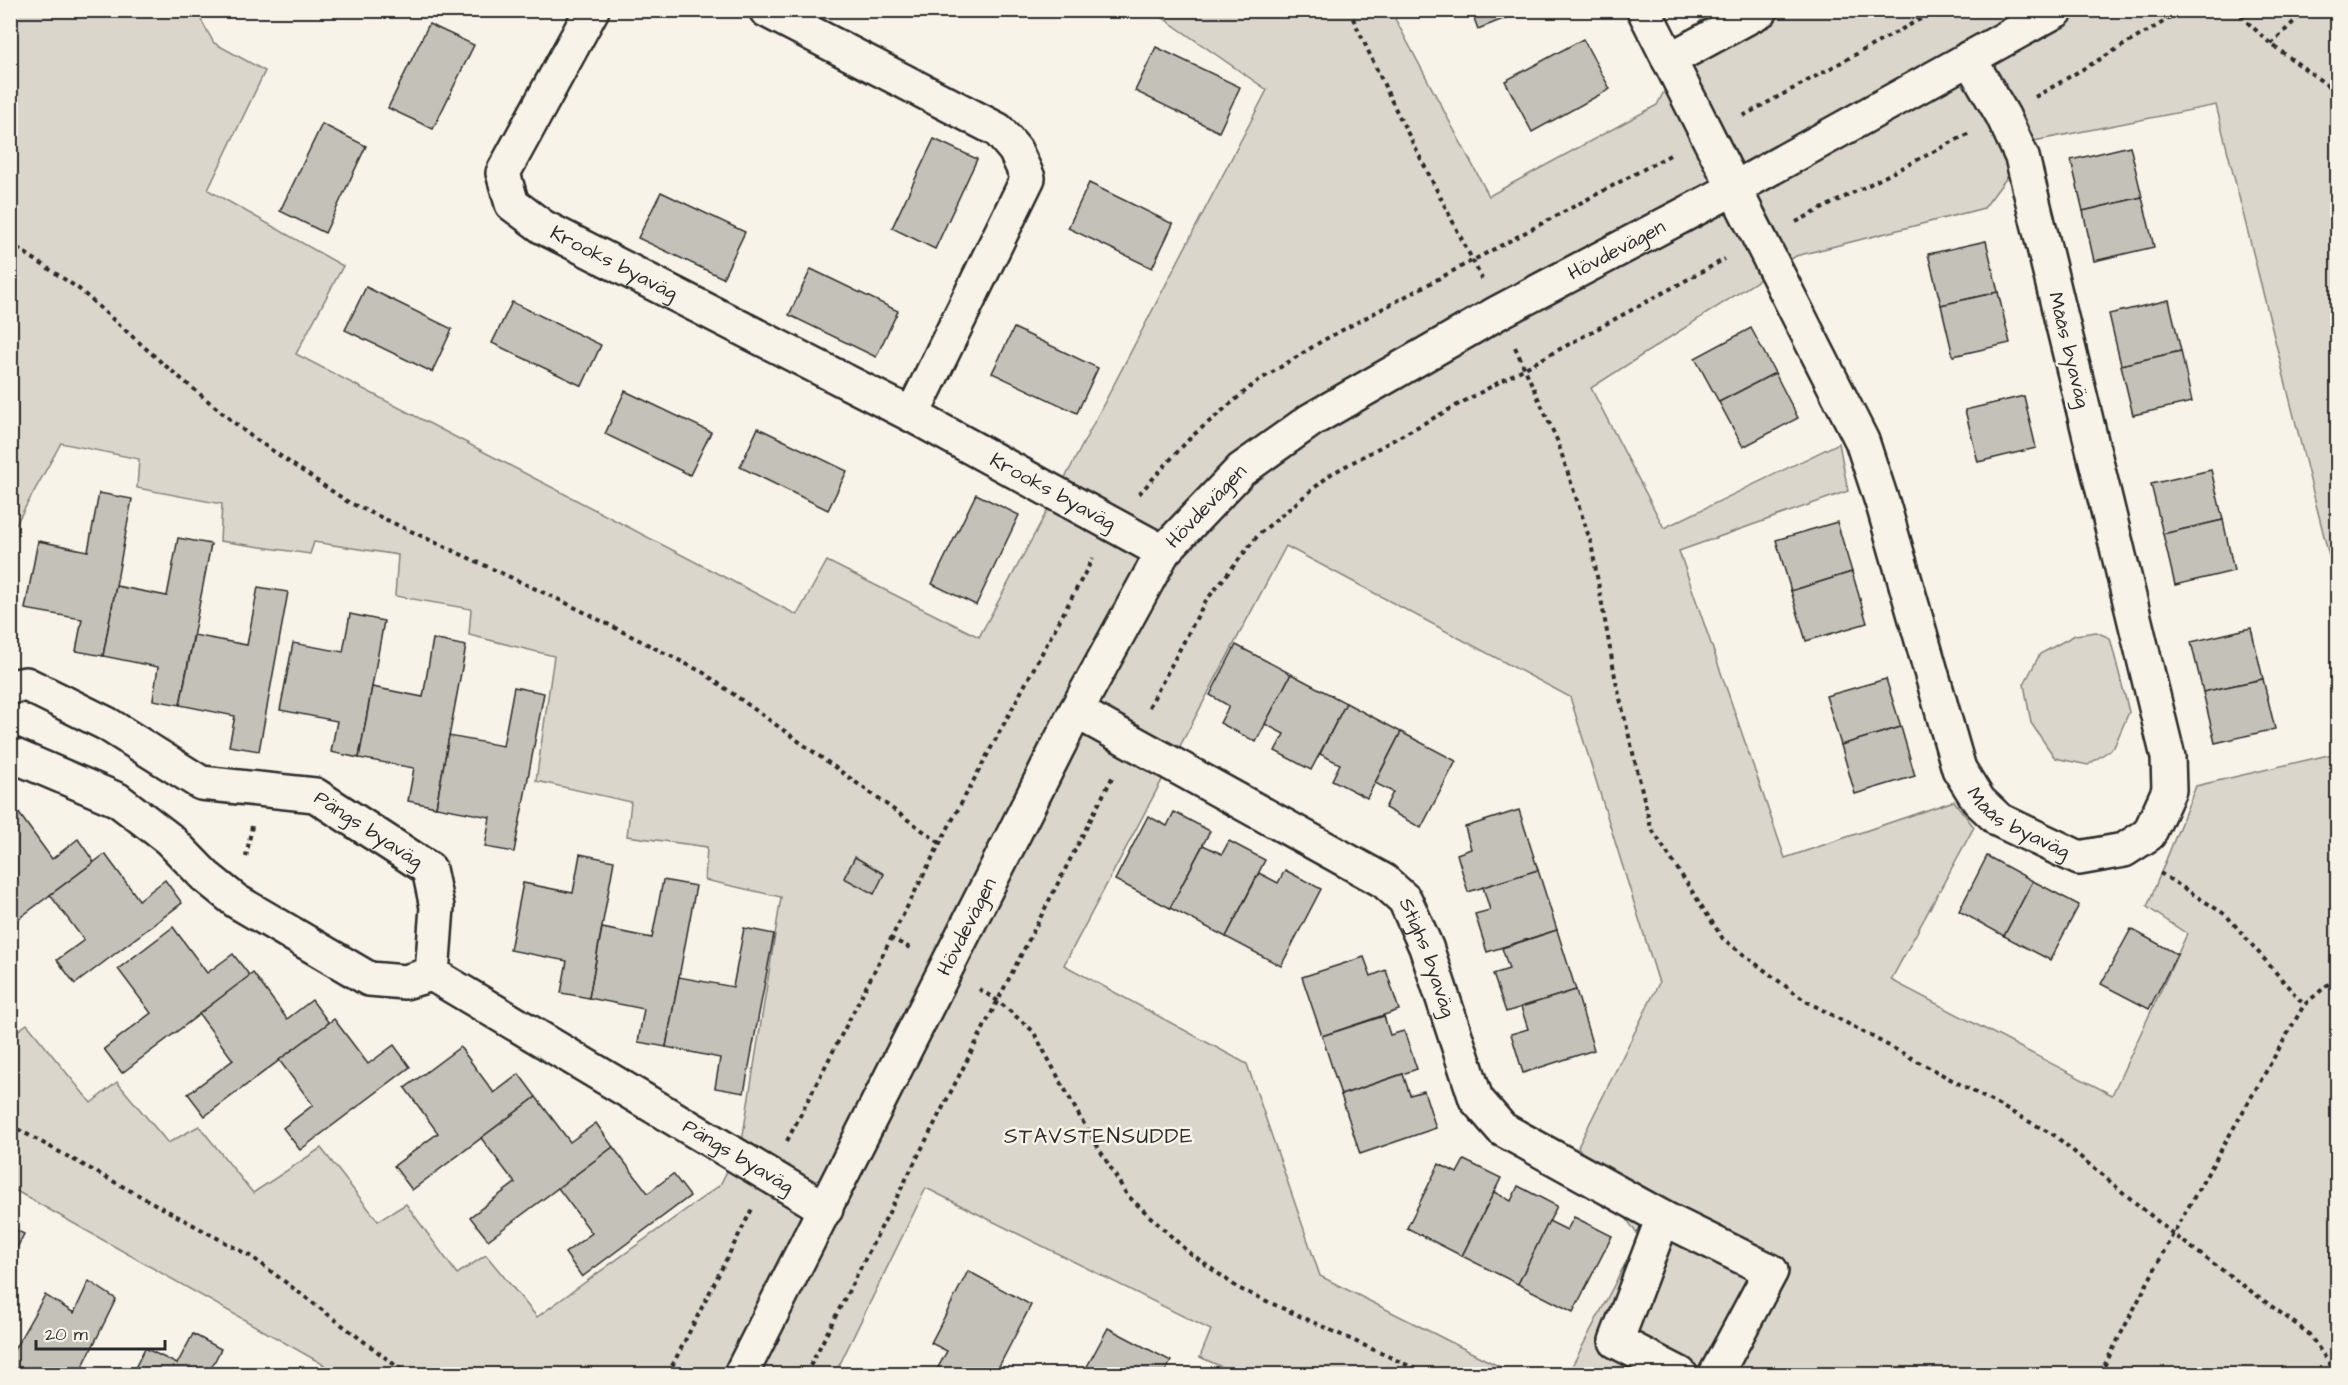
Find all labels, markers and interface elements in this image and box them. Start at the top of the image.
street label: Hövdevägen [1563,213,1670,287]
street label: Krooks byaväg [545,219,682,308]
street label: Måås byaväg [2040,289,2097,411]
street label: Krooks byaväg [985,446,1121,538]
street label: Hövdevägen [1160,458,1253,555]
street label: Måås byaväg [1960,782,2074,866]
street label: Pängs byaväg [309,784,428,876]
street label: Hövdevägen [930,873,1003,981]
street label: Stighs byaväg [1392,893,1462,1021]
street label: Pängs byaväg [677,1113,799,1201]
district label: STAVSTENSUDDE [1004,1122,1194,1151]
scale bar [36,1313,165,1351]
text: 20 m [45,1322,88,1347]

